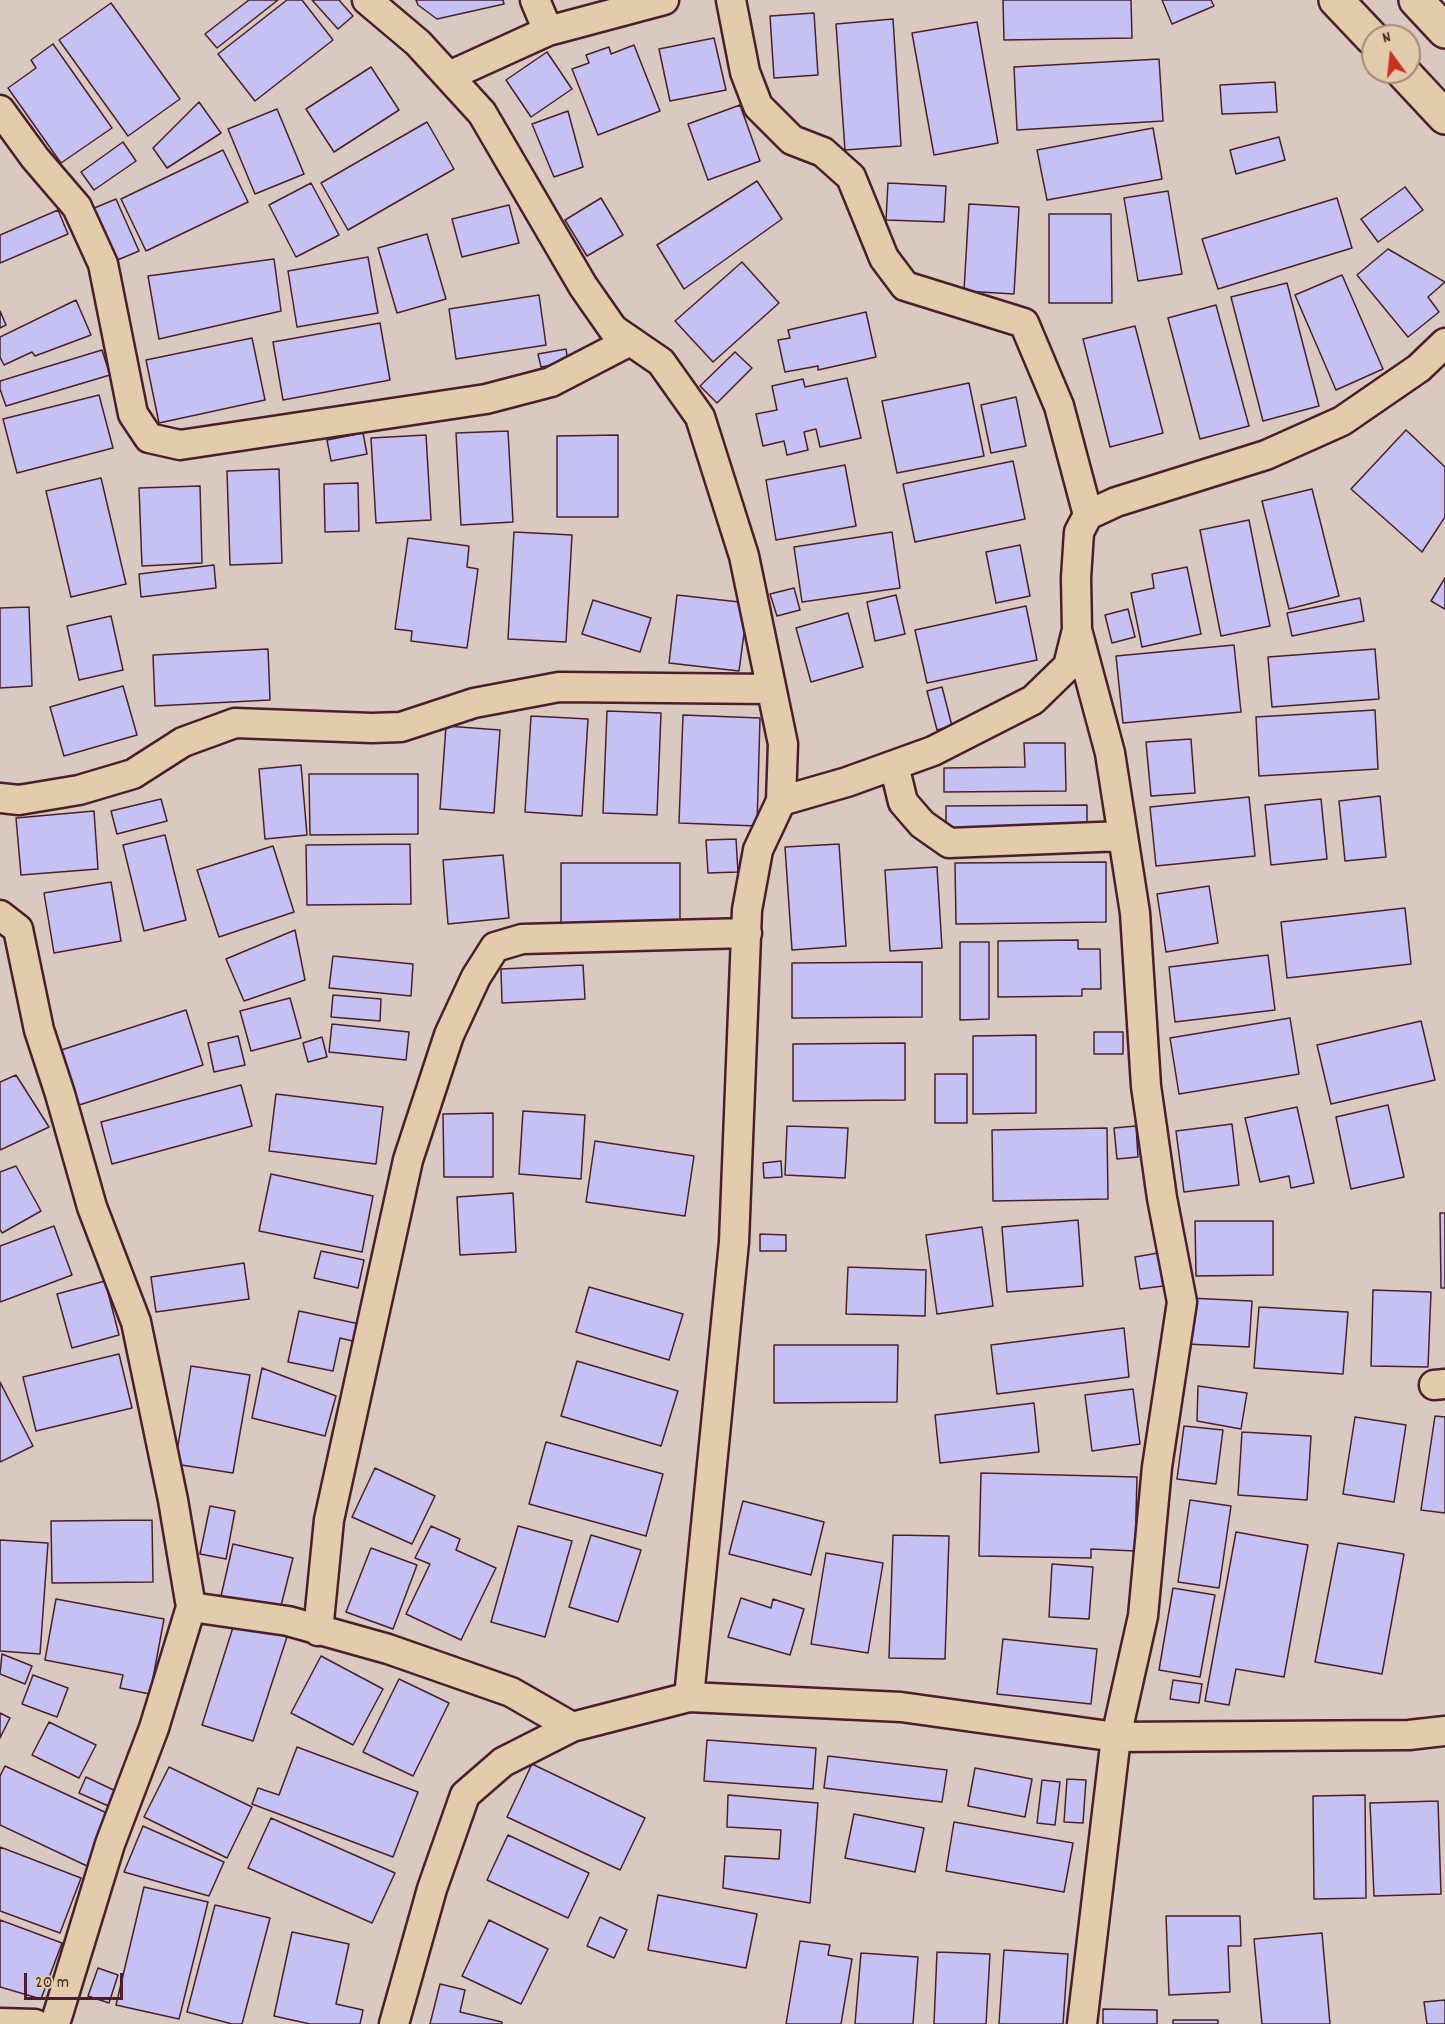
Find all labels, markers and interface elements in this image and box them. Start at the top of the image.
north arrow [1361,24,1421,84]
text: N [1380,26,1394,50]
scale bar [27,1961,126,1999]
text: 20 m [35,1971,69,1996]

